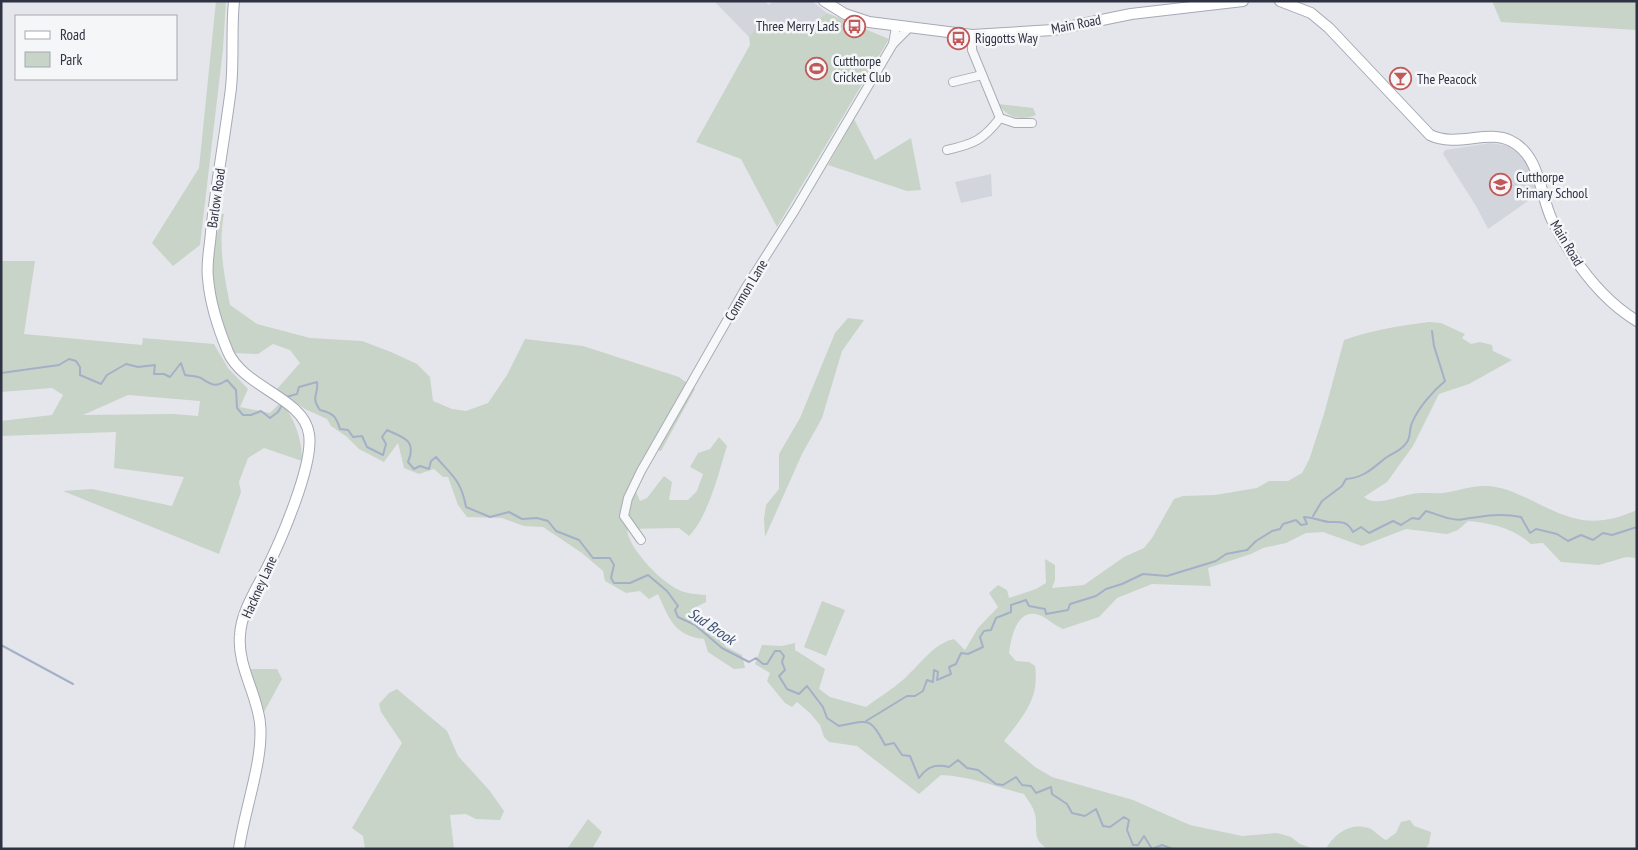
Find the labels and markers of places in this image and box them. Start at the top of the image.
bus stop icon: Three Merry Lads [843,14,867,38]
place label: Three Merry Lads [756,17,839,35]
bus stop icon: Riggotts Way [947,26,971,50]
place label: Riggotts Way [975,29,1039,47]
place label: Cutthorpe Cricket Club [833,52,891,86]
sports icon: Cutthorpe Cricket Club [805,57,829,81]
bar icon: The Peacock [1389,67,1413,91]
place label: The Peacock [1417,70,1477,88]
place label: Cutthorpe Primary School [1516,168,1588,202]
school or university icon: Cutthorpe Primary School [1488,173,1512,197]

